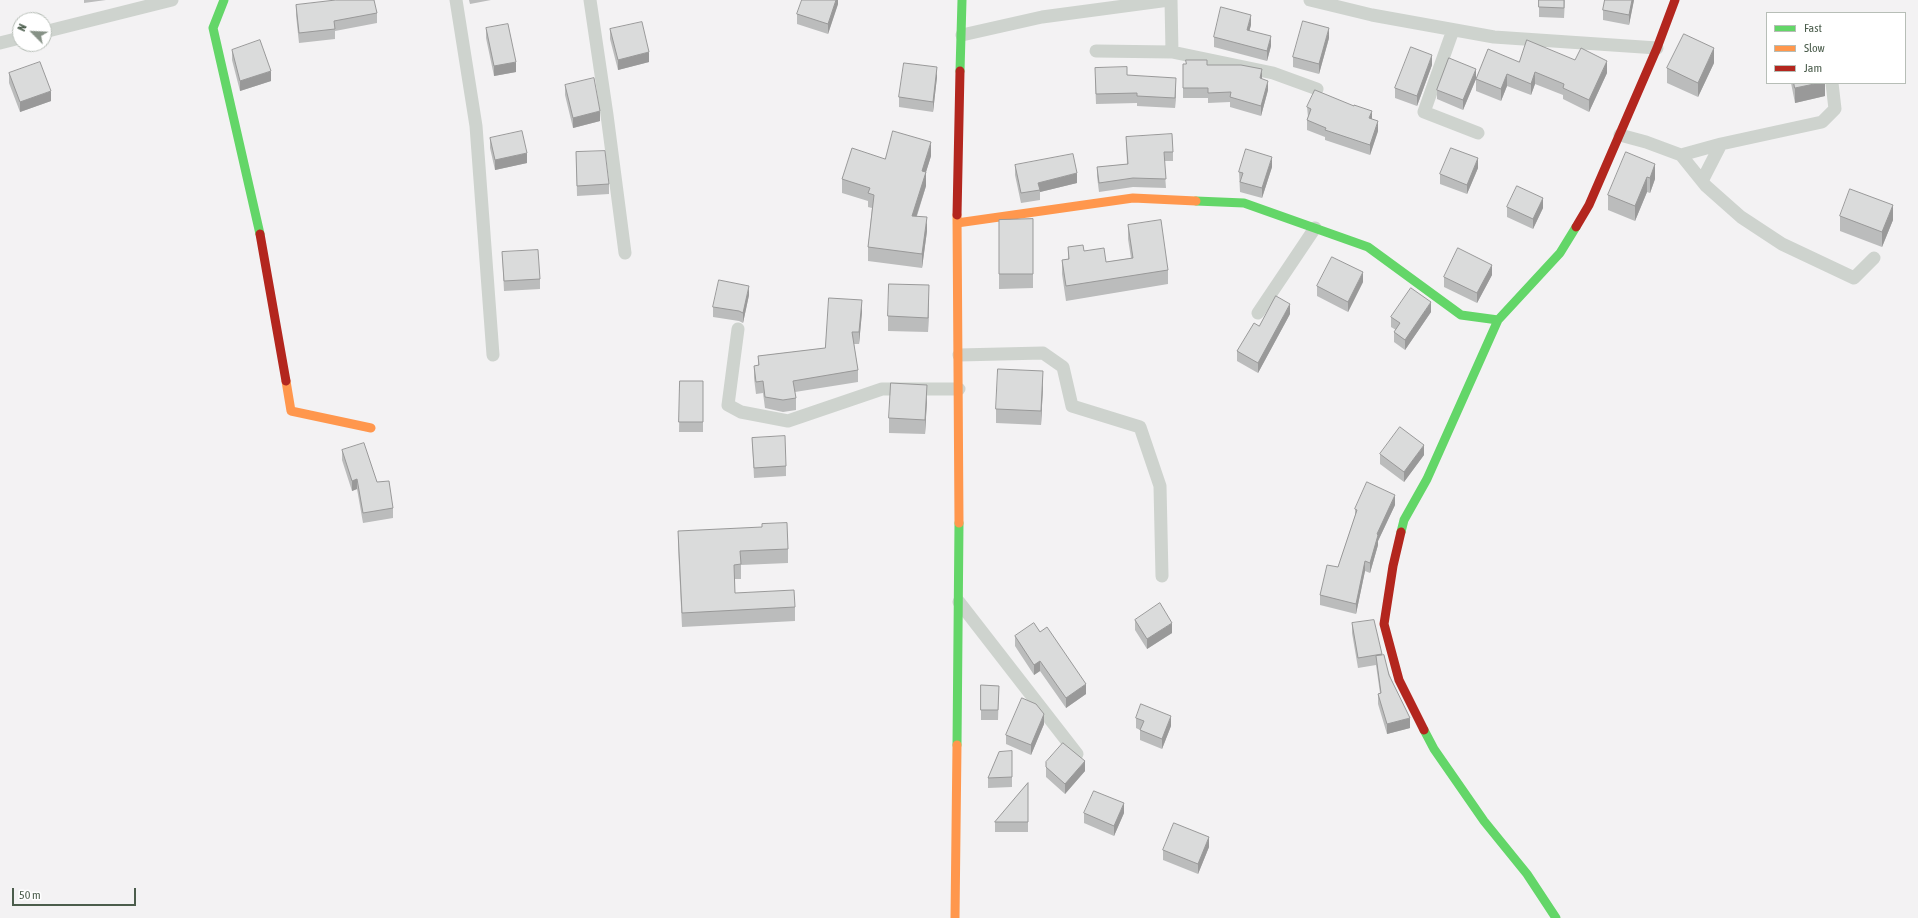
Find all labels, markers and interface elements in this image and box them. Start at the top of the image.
north arrow [12,12,52,52]
legend [1766,12,1906,84]
text: Fast [1804,21,1822,35]
text: N [15,22,29,33]
text: Slow [1804,41,1825,55]
text: Jam [1804,61,1822,75]
scale bar [14,880,138,906]
text: 50 m [19,888,41,902]

